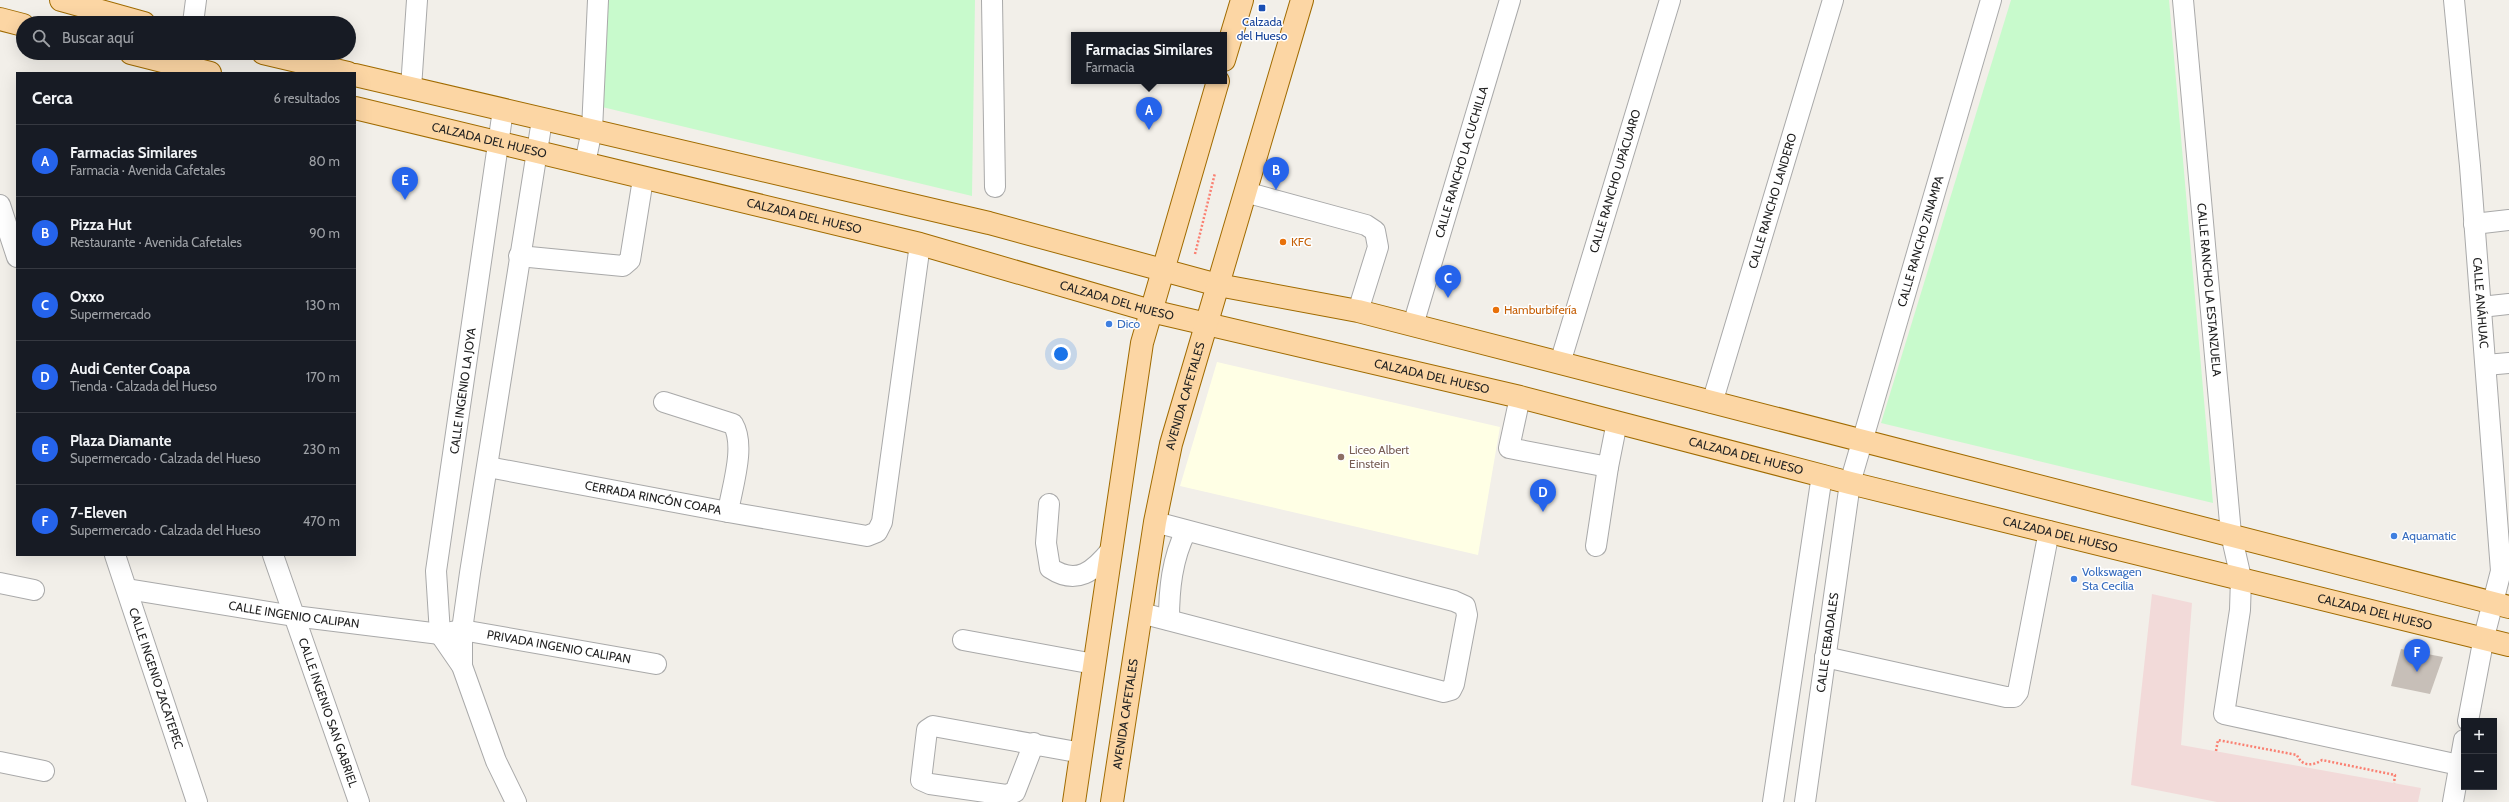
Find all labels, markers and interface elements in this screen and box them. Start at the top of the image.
marker: Calzada del Hueso [1257,3,1267,13]
place label: Calzada del Hueso [1237,14,1288,43]
search box [16,16,356,60]
icon: search [30,27,52,49]
text: Buscar aquí [62,29,134,47]
popup [1071,32,1227,84]
text: Farmacias Similares [1086,41,1212,59]
text: Farmacia [1086,59,1134,75]
street label: CALLE RANCHO LA CUCHILLA [1431,84,1491,240]
text: Cerca [32,88,73,108]
text: 6 resultados [274,90,340,106]
pin: A [1136,97,1162,130]
street label: CALLE RANCHO UPÁCUARO [1586,107,1643,255]
street label: CALZADA DEL HUESO [430,119,548,161]
street label: CALLE RANCHO LANDERO [1745,131,1800,270]
text: Farmacias Similares [70,144,197,162]
text: A [41,153,49,169]
text: 80 m [309,153,340,169]
pin: B [1263,157,1289,190]
text: Farmacia · Avenida Cafetales [70,162,225,178]
pin: E [392,167,418,200]
street label: CALLE RANCHO ZINAMPA [1894,173,1947,309]
street label: CALZADA DEL HUESO [745,195,863,237]
street label: CALLE RANCHO LA ESTANZUELA [2194,202,2225,378]
text: Pizza Hut [70,216,132,234]
text: B [41,225,49,241]
text: 90 m [309,225,340,241]
text: Restaurante · Avenida Cafetales [70,234,242,250]
place label: KFC [1291,234,1311,249]
marker: KFC [1278,237,1288,247]
street label: CALLE ANÁHUAC [2470,257,2492,349]
pin: C [1435,265,1461,298]
street label: CALZADA DEL HUESO [1058,277,1175,323]
text: Oxxo [70,288,104,306]
text: C [41,297,49,313]
text: 130 m [305,297,340,313]
place label: Hamburbifería [1504,302,1577,317]
marker: Hamburbifería [1491,305,1501,315]
text: Supermercado [70,306,151,322]
place label: Dico [1117,316,1141,331]
marker: Dico [1104,319,1114,329]
street label: CALLE INGENIO LA JOYA [446,326,479,455]
street label: AVENIDA CAFETALES [1162,340,1208,451]
your location [1051,344,1071,364]
street label: CALZADA DEL HUESO [1373,355,1491,397]
text: Audi Center Coapa [70,360,190,378]
text: D [40,369,50,385]
text: 170 m [306,369,340,385]
text: Tienda · Calzada del Hueso [70,378,217,394]
text: Plaza Diamante [70,432,172,450]
street label: CALZADA DEL HUESO [1687,433,1805,477]
text: E [41,441,49,457]
text: 230 m [303,441,340,457]
place label: Liceo Albert Einstein [1349,442,1409,471]
text: Supermercado · Calzada del Hueso [70,450,261,466]
marker: Liceo Albert Einstein [1336,452,1346,462]
street label: CERRADA RINCÓN COAPA [584,477,723,518]
pin: D [1530,479,1556,512]
text: 7-Eleven [70,504,127,522]
text: F [42,513,48,529]
text: 470 m [303,513,340,529]
street label: CALZADA DEL HUESO [2001,513,2119,556]
text: Supermercado · Calzada del Hueso [70,522,261,538]
place label: Aquamatic [2402,528,2457,543]
marker: Aquamatic [2389,531,2399,541]
place label: Volkswagen Sta Cecilia [2082,564,2142,593]
marker: Volkswagen Sta Cecilia [2069,574,2079,584]
street label: CALZADA DEL HUESO [2316,590,2434,633]
street label: CALLE CEBADALES [1813,592,1841,693]
street label: CALLE INGENIO CALIPAN [228,598,360,631]
street label: CALLE INGENIO ZACATEPEC [126,606,187,751]
street label: PRIVADA INGENIO CALIPAN [486,627,632,666]
street label: CALLE INGENIO SAN GABRIEL [295,636,361,789]
pin: F [2404,639,2430,672]
street label: AVENIDA CAFETALES [1109,658,1141,770]
map controls [2461,718,2497,790]
button: + [2461,718,2497,754]
button: − [2461,754,2497,790]

